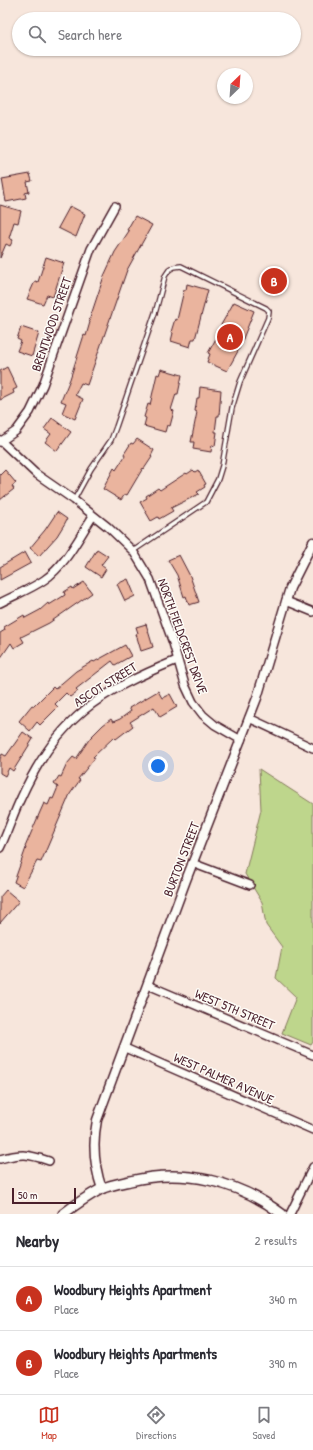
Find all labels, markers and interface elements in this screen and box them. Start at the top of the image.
search box [12,12,301,56]
icon: search [26,23,48,45]
text: Search here [58,24,122,45]
north arrow [217,68,253,104]
pin: B [261,266,287,296]
street label: BRENTWOOD STREET [26,274,76,373]
pin: A [217,322,243,352]
street label: NORTH FIELDCREST DRIVE [154,576,212,697]
street label: ASCOT STREET [70,657,141,711]
your location [148,756,168,776]
street label: BURTON STREET [159,818,204,899]
street label: WEST 5TH STREET [192,984,278,1034]
street label: WEST PALMER AVENUE [171,1048,277,1108]
scale bar [12,1186,76,1205]
text: 50 m [18,1188,38,1202]
text: Nearby [16,1229,59,1252]
text: 2 results [255,1231,297,1249]
text: Woodbury Heights Apartment [54,1279,211,1300]
text: A [26,1290,32,1308]
text: 340 m [269,1290,297,1308]
text: Place [54,1300,79,1318]
text: Woodbury Heights Apartments [54,1343,217,1364]
text: B [26,1354,32,1372]
text: 390 m [269,1354,297,1372]
text: Place [54,1364,79,1382]
tab: Map [38,1404,60,1442]
tab: Directions [136,1404,177,1442]
tab: Saved [253,1404,275,1442]

